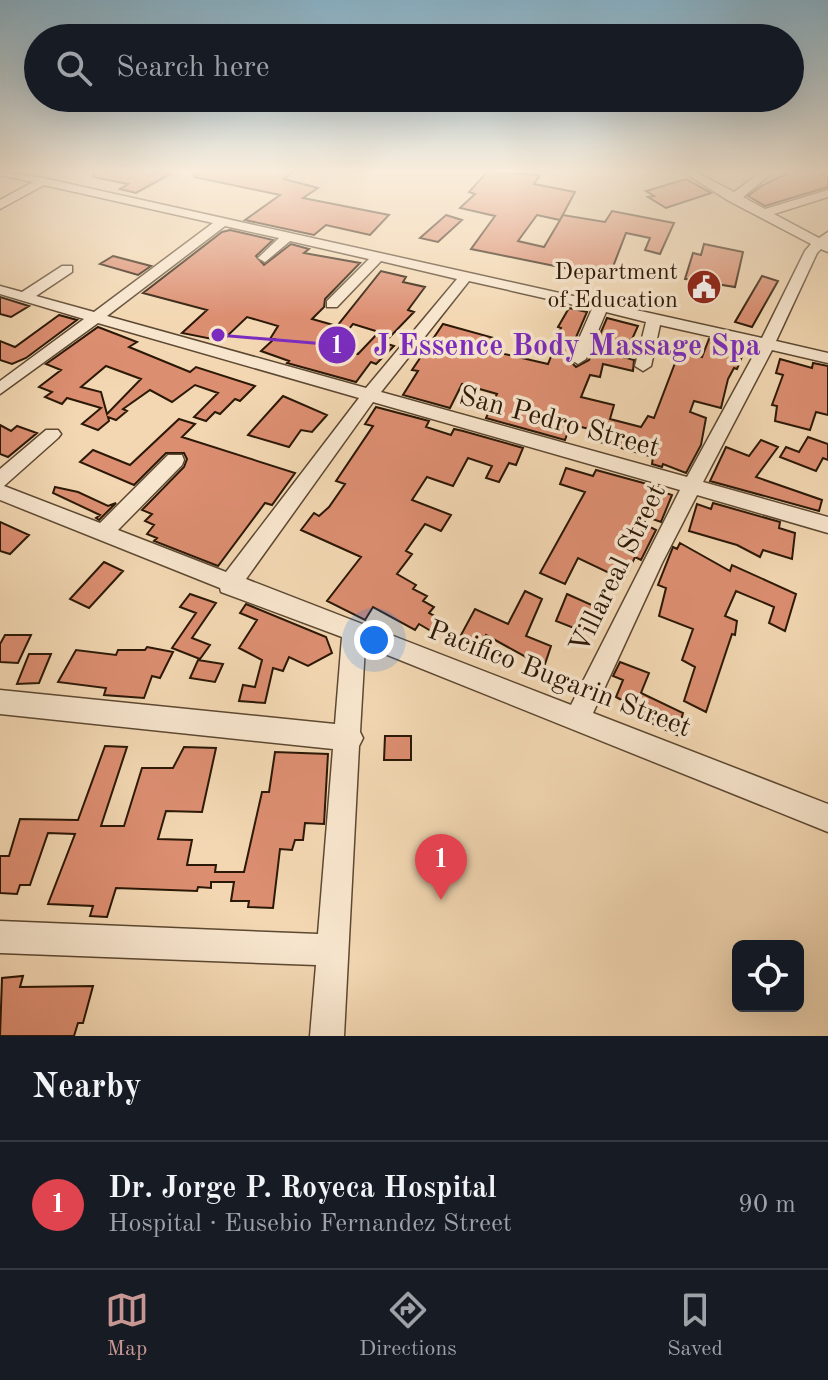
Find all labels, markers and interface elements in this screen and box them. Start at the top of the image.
search box [24,24,804,112]
icon: search [52,46,96,90]
text: Search here [116,53,270,83]
place label: Department of Education [547,261,678,313]
public building icon: Department of Education [685,268,723,306]
callout: J Essence Body Massage Spa [317,318,777,372]
text: J Essence Body Massage Spa [373,332,761,362]
text: 1 [330,335,344,359]
street label: San Pedro Street [456,383,662,463]
street label: Villareal Street [566,480,672,658]
street label: Pacifico Bugarin Street [423,617,695,743]
your location [354,620,394,660]
pin: 1 [415,834,467,900]
map controls [732,940,804,1012]
button: locate [732,940,804,1012]
text: Nearby [32,1071,142,1105]
text: Dr. Jorge P. Royeca Hospital [108,1174,497,1204]
text: 1 [50,1192,66,1218]
text: 90 m [738,1192,796,1218]
text: Hospital · Eusebio Fernandez Street [108,1211,512,1237]
tab: Map [105,1288,149,1363]
tab: Directions [359,1288,457,1363]
tab: Saved [667,1288,723,1363]

